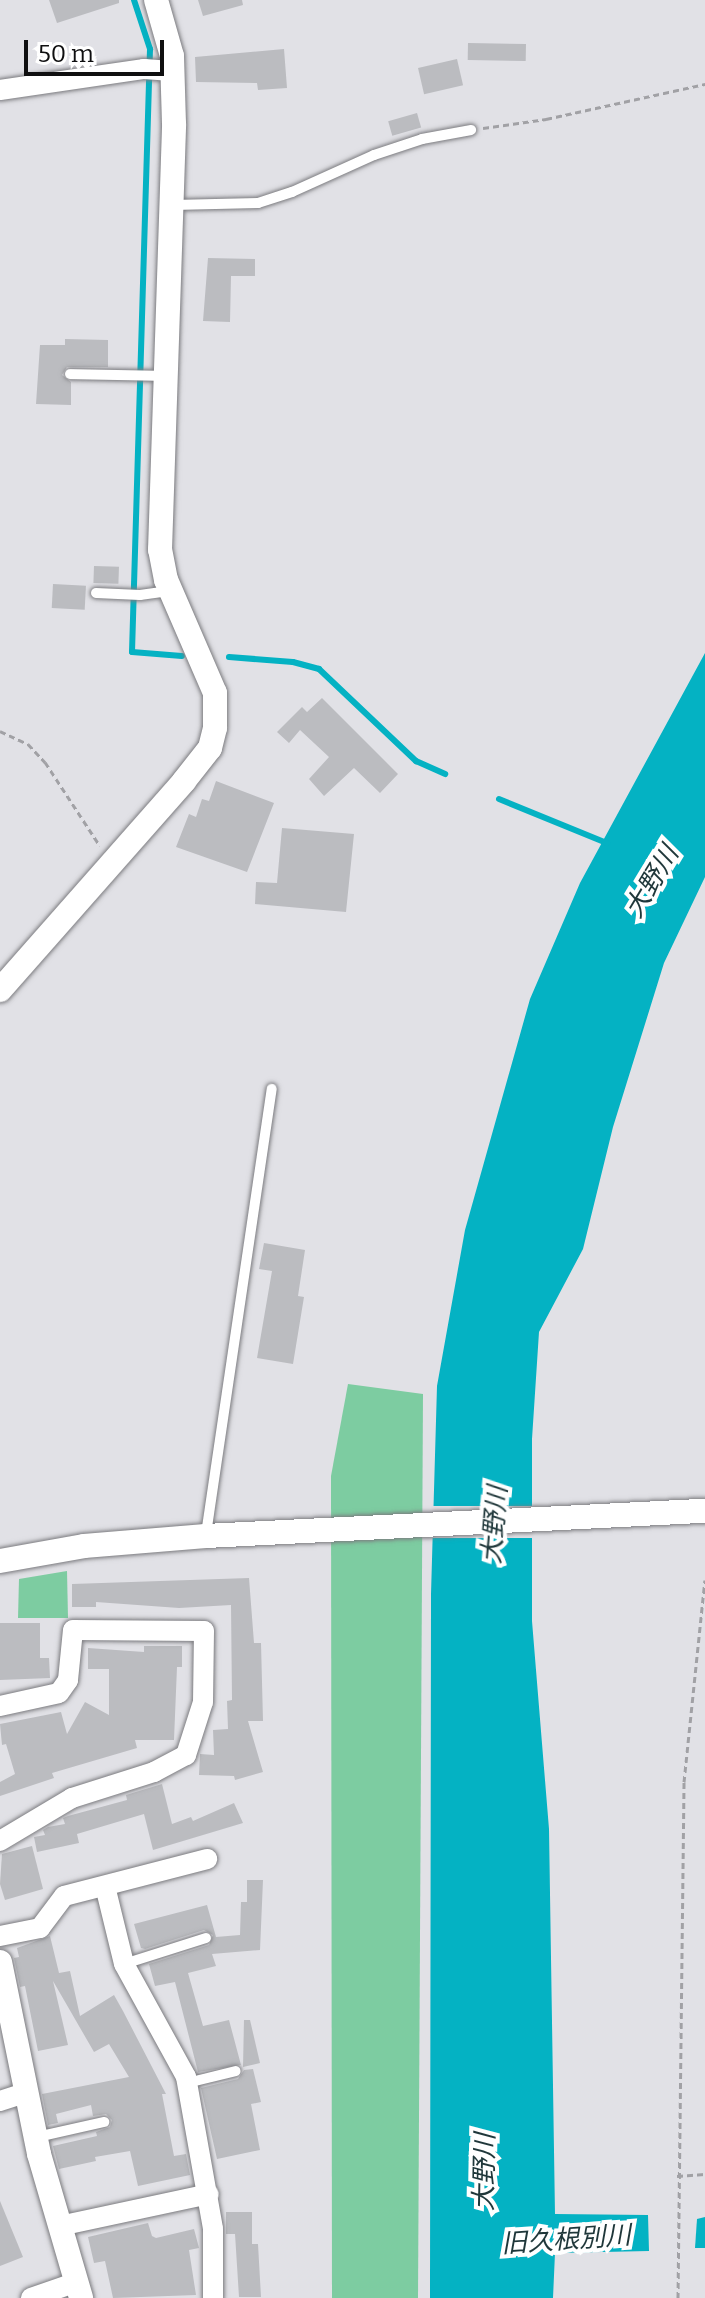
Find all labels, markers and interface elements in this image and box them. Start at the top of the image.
scale bar [28,24,168,74]
text: 50 m [38,40,94,68]
water label: 大野川 [619,841,685,923]
water label: 大野川 [476,1485,514,1565]
water label: 大野川 [469,2133,501,2211]
water label: 旧久根別川 [500,2220,632,2260]

